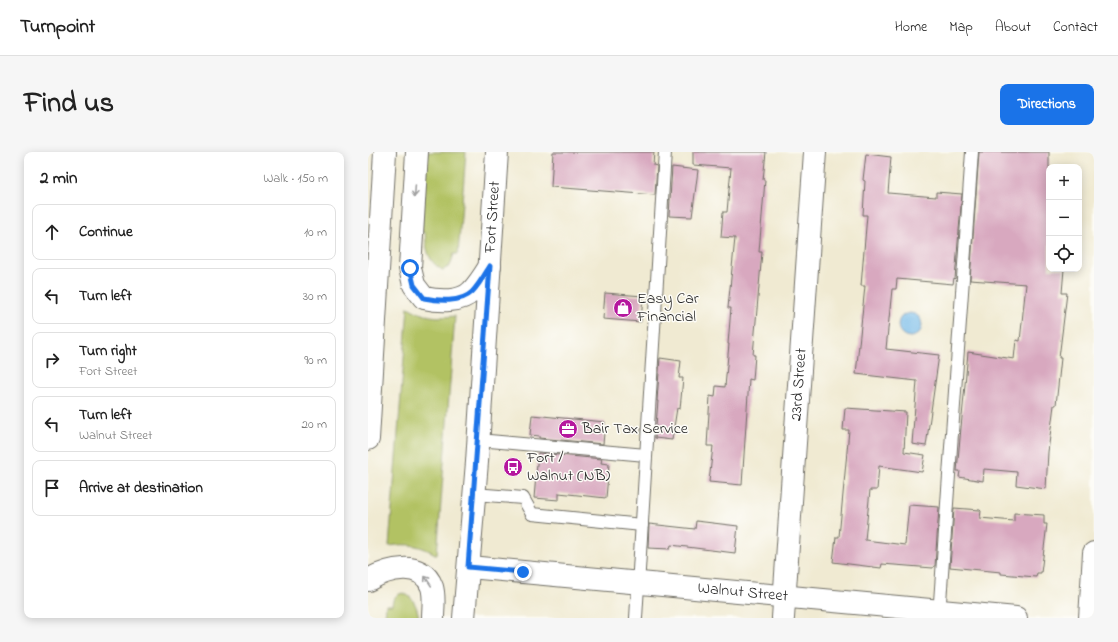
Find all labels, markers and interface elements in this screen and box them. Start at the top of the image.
text: Turnpoint [20,14,95,41]
text: Home [895,17,927,38]
text: Map [949,17,973,38]
text: About [995,17,1031,38]
text: Contact [1053,17,1098,38]
text: Find us [24,84,114,125]
button: Directions [1000,84,1094,125]
map controls [1046,164,1082,272]
button: + [1046,164,1082,200]
text: 2 min [40,166,77,191]
text: Walk · 150 m [263,169,328,188]
street label: Fort Street [478,180,507,255]
one-way arrow [411,184,418,197]
button: − [1046,200,1082,236]
icon: ahead [41,221,63,243]
text: Continue [79,221,133,243]
text: 10 m [304,223,327,242]
button: locate [1046,236,1082,272]
route start [401,259,419,277]
icon: left [41,285,63,307]
text: Turn left [79,285,132,307]
text: 30 m [303,287,327,306]
place label: Easy Car Financial [636,287,699,329]
shop icon: Easy Car Financial [612,297,634,319]
text: Turn right [79,340,137,362]
street label: 23rd Street [785,347,814,422]
icon: right [41,349,63,371]
text: 90 m [304,351,327,370]
text: Fort Street [79,362,137,381]
text: Turn left [79,404,132,426]
icon: left [41,413,63,435]
text: 20 m [302,415,327,434]
place label: Bair Tax Service [581,417,689,441]
office icon: Bair Tax Service [557,418,579,440]
text: Walnut Street [79,426,152,445]
place label: Fort / Walnut (NB) [526,446,610,488]
bus stop icon: Fort / Walnut (NB) [502,456,524,478]
icon: arrive [41,477,63,499]
text: Arrive at destination [79,477,203,499]
route end [514,563,532,581]
one-way arrow [424,575,432,586]
street label: Walnut Street [697,576,790,609]

